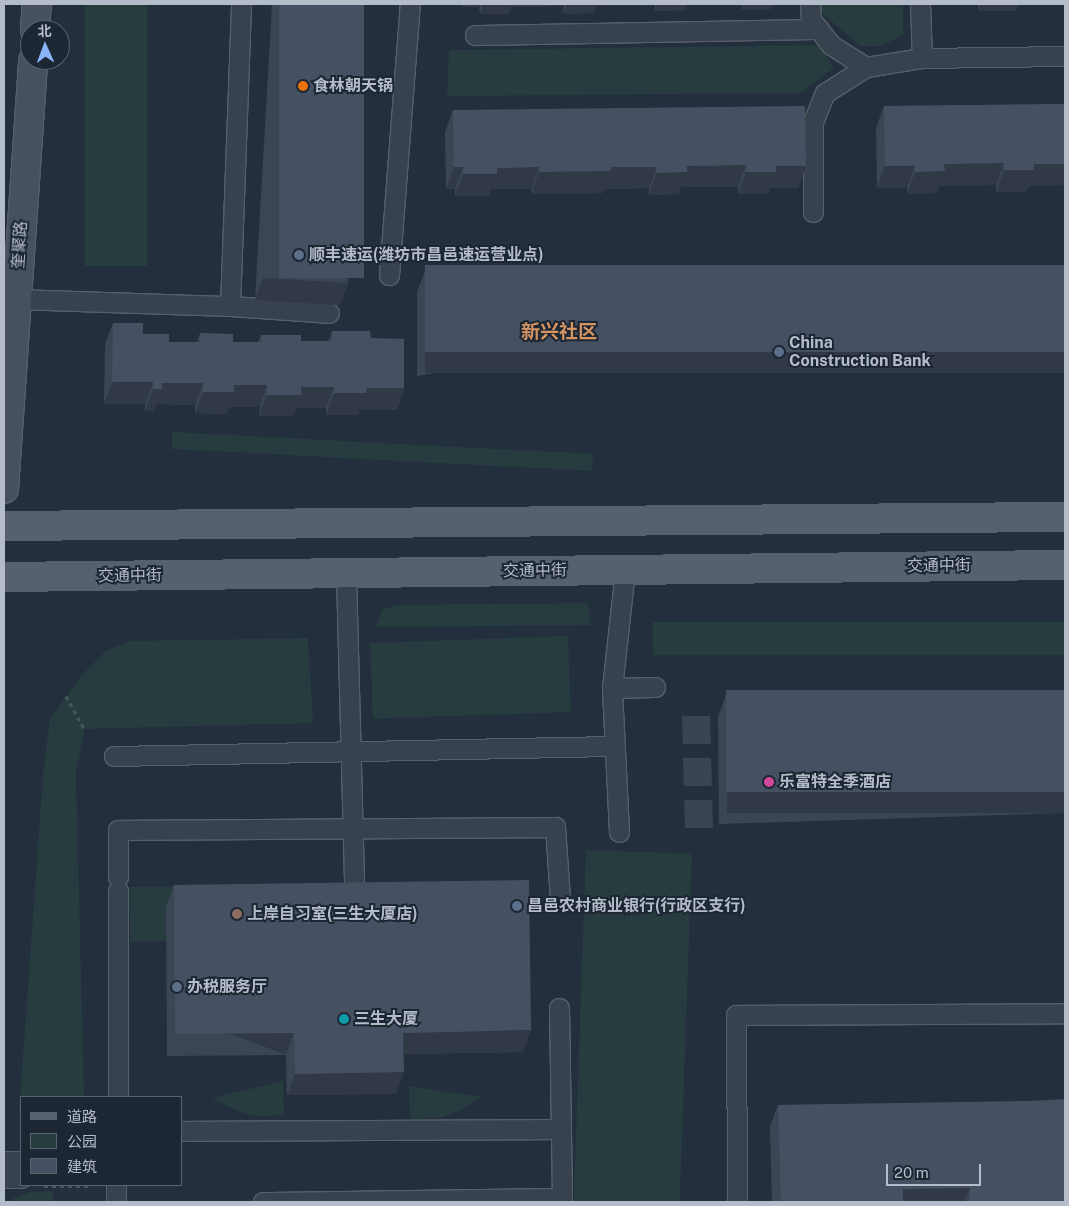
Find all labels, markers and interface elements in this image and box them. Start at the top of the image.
north arrow [20,20,70,70]
text: 北 [37,23,52,39]
place label: 食林朝天锅 [313,76,393,96]
marker: 食林朝天锅 [297,80,309,92]
street label: 奎聚路 [9,220,31,270]
place label: 顺丰速运(潍坊市昌邑速运营业点) [309,245,544,265]
marker: 顺丰速运(潍坊市昌邑速运营业点) [293,249,305,261]
district label: 新兴社区 [521,321,597,343]
place label: China Construction Bank [789,333,931,371]
marker: China Construction Bank [773,346,785,358]
street label: 交通中街 [907,556,971,576]
street label: 交通中街 [503,561,567,581]
street label: 交通中街 [98,566,162,586]
place label: 乐富特全季酒店 [779,772,891,792]
marker: 乐富特全季酒店 [763,776,775,788]
place label: 昌邑农村商业银行(行政区支行) [527,896,746,916]
marker: 昌邑农村商业银行(行政区支行) [511,900,523,912]
place label: 上岸自习室(三生大厦店) [247,904,418,924]
marker: 上岸自习室(三生大厦店) [231,908,243,920]
place label: 办税服务厅 [187,977,267,997]
marker: 办税服务厅 [171,981,183,993]
place label: 三生大厦 [354,1009,418,1029]
marker: 三生大厦 [338,1013,350,1025]
legend [20,1096,182,1186]
text: 道路 [67,1108,97,1125]
text: 公园 [67,1133,97,1150]
scale bar [889,1154,984,1186]
text: 建筑 [67,1158,97,1175]
text: 20 m [894,1164,929,1181]

